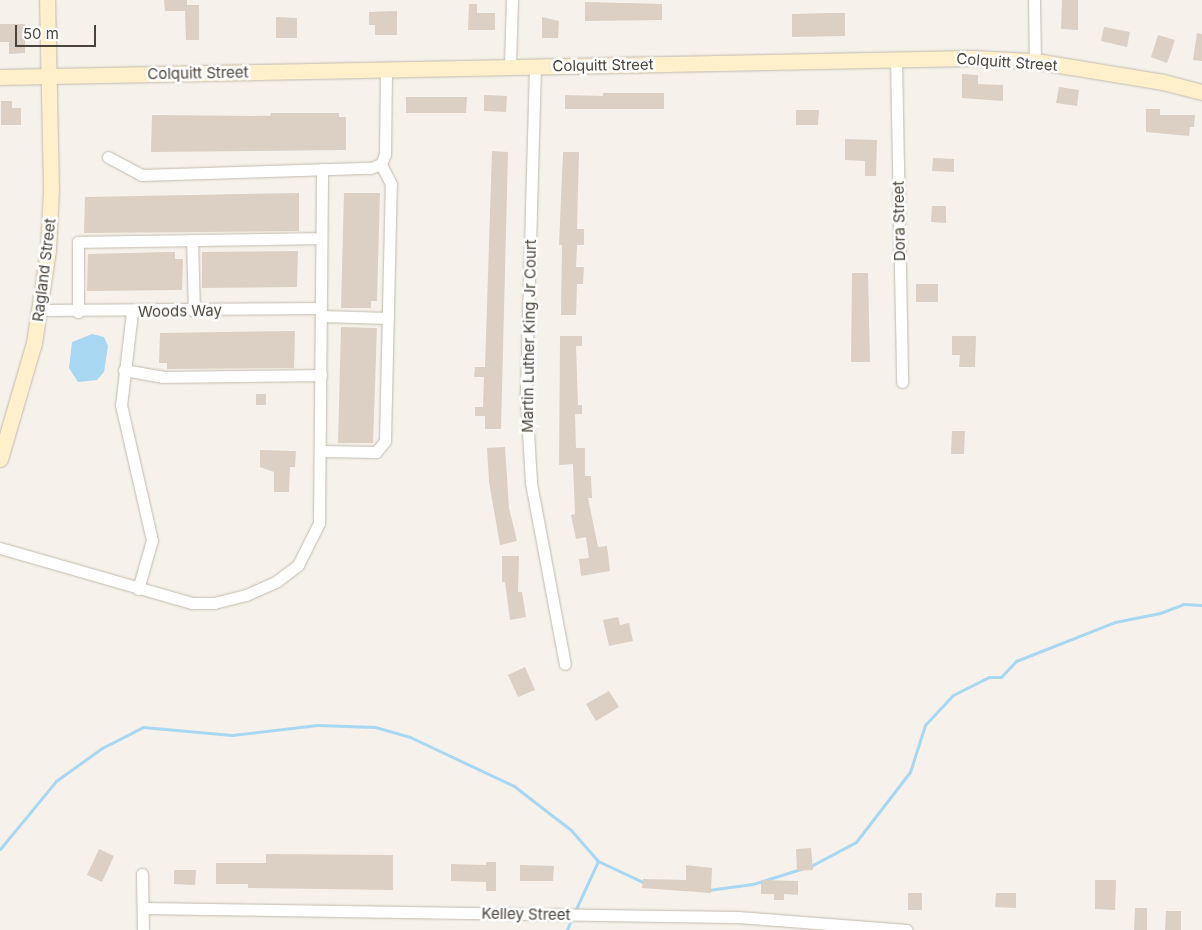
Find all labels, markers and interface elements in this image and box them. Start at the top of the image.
scale bar [18,15,99,47]
text: 50 m [23,24,59,43]
street label: Colquitt Street [956,49,1058,75]
street label: Colquitt Street [552,55,654,75]
street label: Colquitt Street [147,63,249,83]
street label: Dora Street [889,181,909,261]
street label: Ragland Street [29,217,59,323]
street label: Martin Luther King Jr Court [518,239,540,433]
street label: Woods Way [138,301,222,321]
street label: Kelley Street [481,904,571,924]

